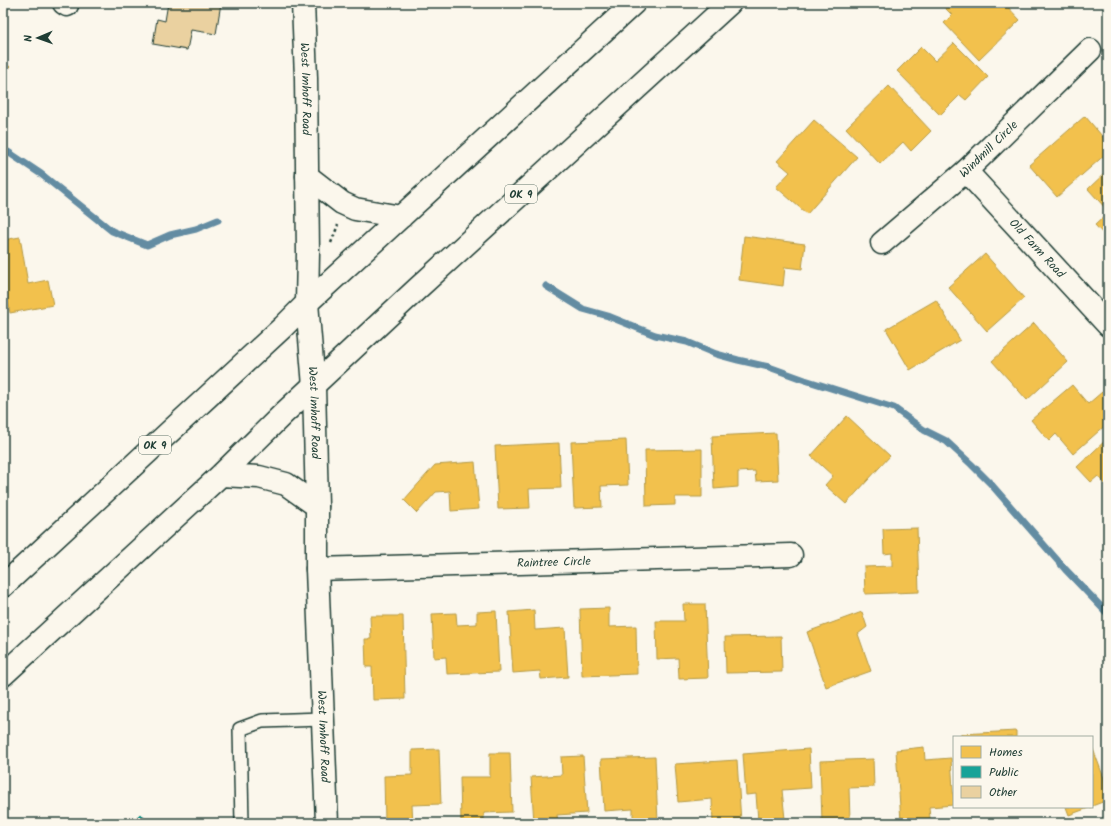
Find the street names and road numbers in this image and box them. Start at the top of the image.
street label: West Imhoff Road [295,42,316,136]
street label: Windmill Circle [955,116,1023,183]
road number: OK 9 [505,185,537,203]
street label: Old Farm Road [1004,214,1070,283]
street label: West Imhoff Road [302,366,325,460]
road number: OK 9 [139,436,171,454]
street label: Raintree Circle [517,552,592,573]
street label: West Imhoff Road [312,690,334,784]

